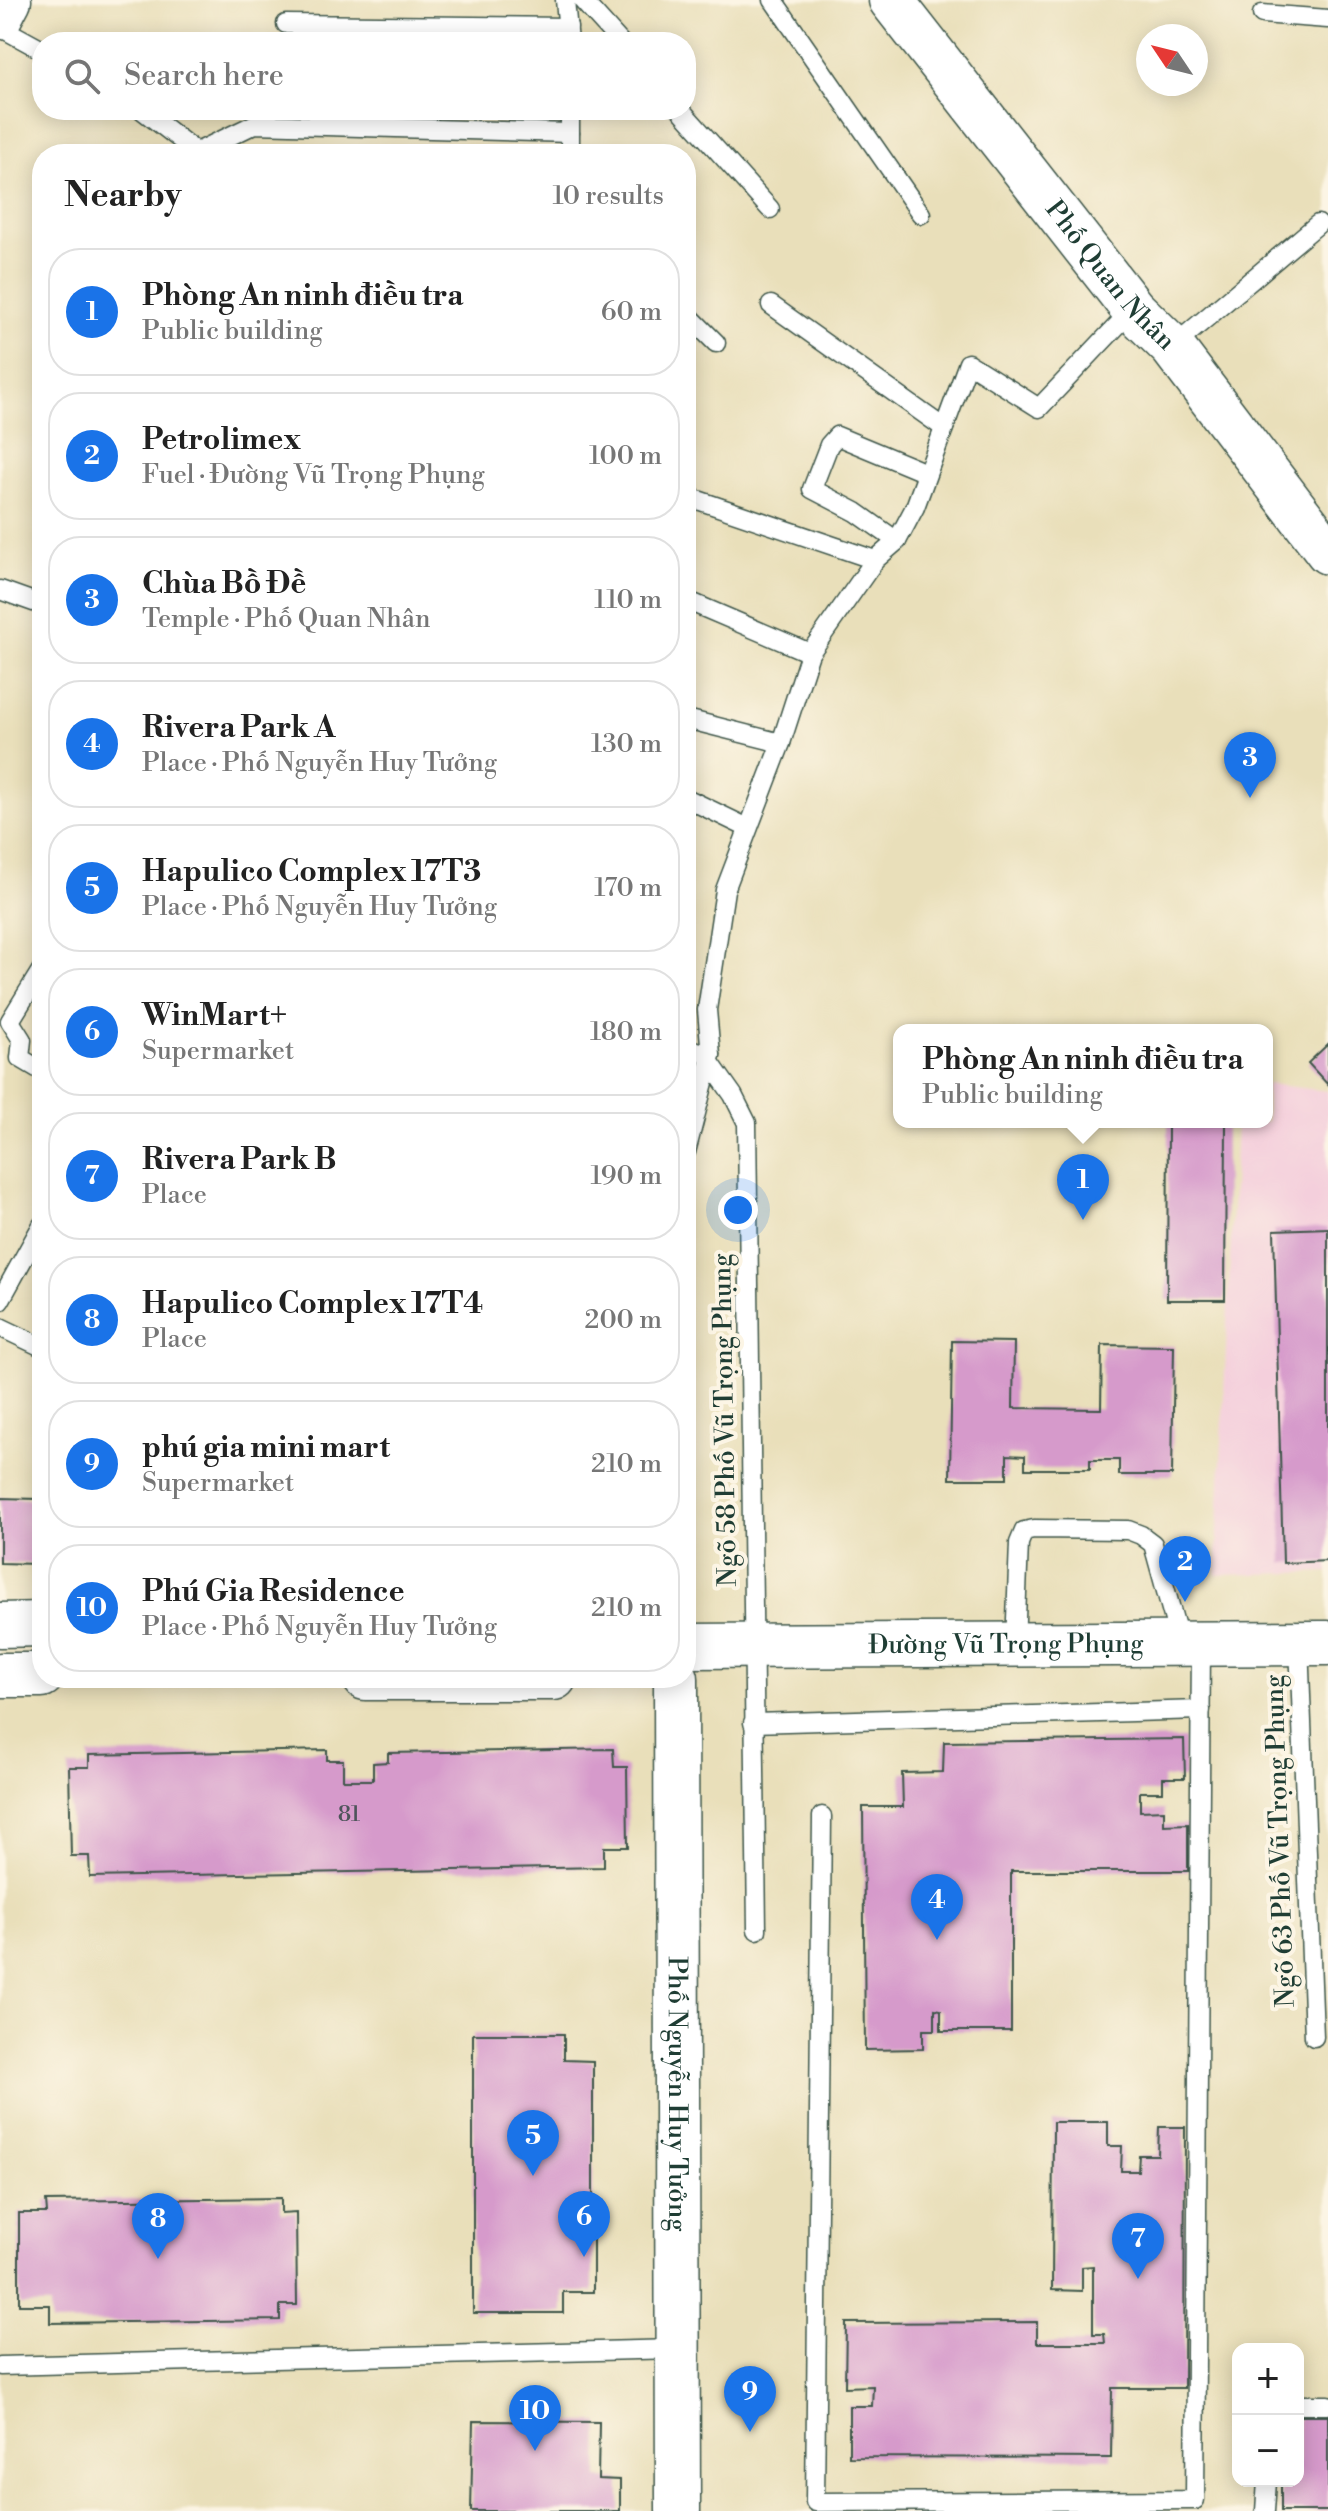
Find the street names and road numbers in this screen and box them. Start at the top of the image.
street label: Phố Quan Nhân [1038,194,1182,357]
street label: Ngõ 58 Phố Vũ Trọng Phụng [706,1253,744,1587]
street label: Đường Vũ Trọng Phụng [868,1628,1144,1661]
street label: Ngõ 63 Phố Vũ Trọng Phụng [1258,1674,1302,2008]
street label: Phố Nguyễn Huy Tưởng [661,1956,693,2232]

